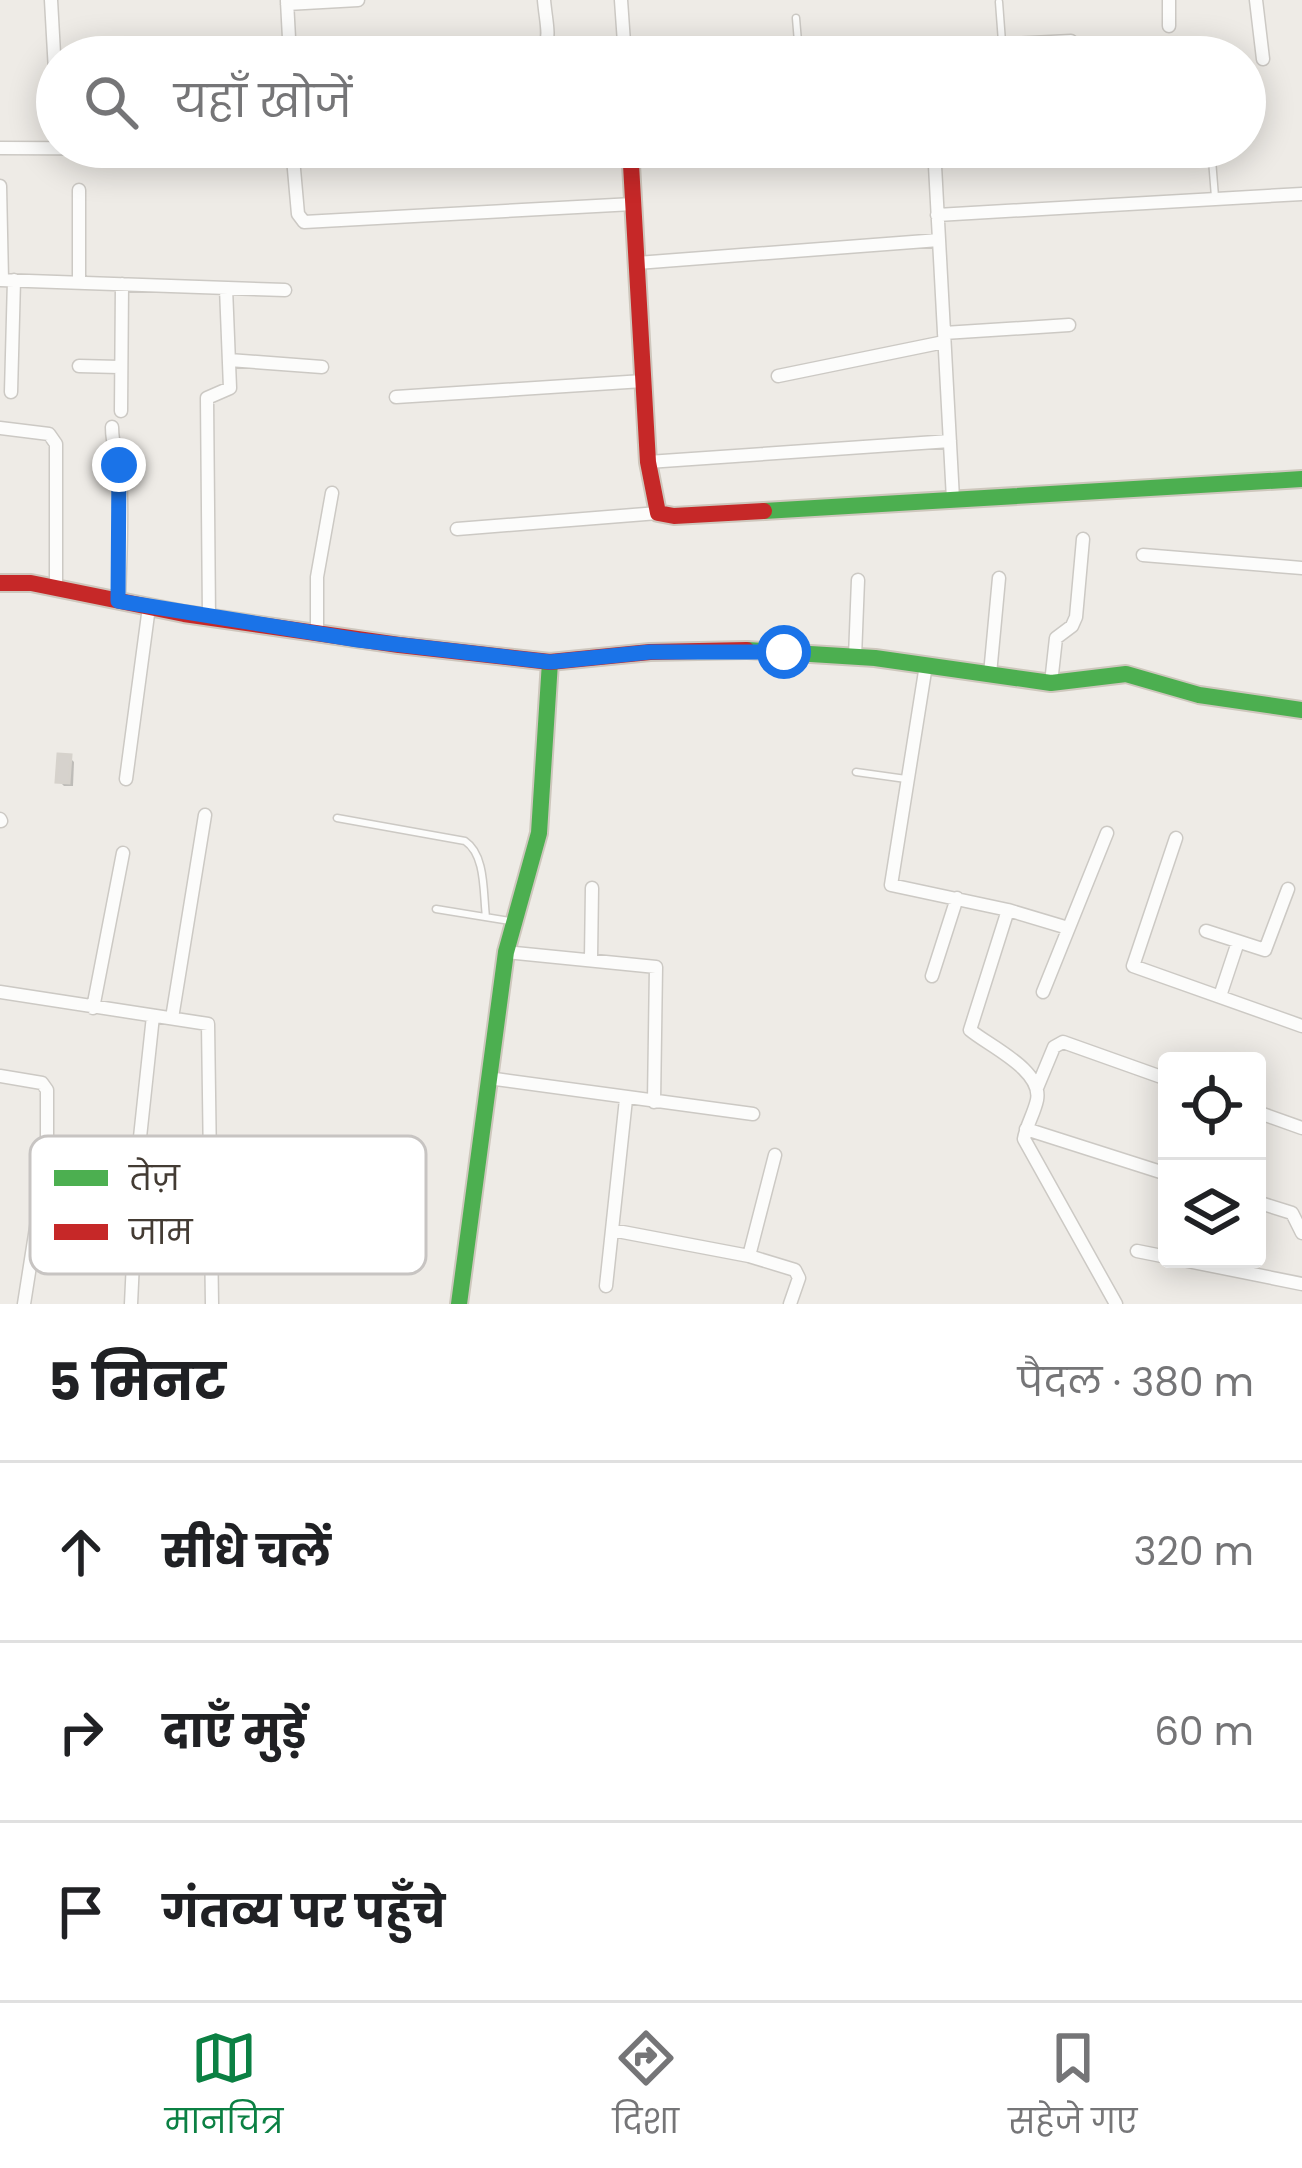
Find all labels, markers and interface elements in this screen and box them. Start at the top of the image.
search box [36,36,1266,168]
icon: search [78,69,144,135]
text: यहाँ खोजें [174,70,352,133]
route end [92,438,146,492]
route start [757,625,811,679]
map controls [1158,1052,1266,1268]
button: locate [1158,1052,1266,1160]
legend [30,1136,426,1274]
text: तेज़ [128,1155,181,1202]
button: layers [1158,1160,1266,1268]
text: जाम [128,1209,193,1256]
text: 5 मिनट [48,1346,226,1418]
text: पैदल · 380 m [1018,1355,1254,1410]
icon: ahead [48,1519,114,1585]
text: सीधे चलें [162,1520,331,1583]
text: 320 m [1134,1524,1254,1579]
icon: right [48,1699,114,1765]
text: दाएँ मुड़ें [162,1700,306,1763]
text: 60 m [1154,1704,1254,1759]
icon: arrive [48,1879,114,1945]
text: गंतव्य पर पहुँचे [162,1880,446,1943]
tab: मानचित्र [165,2025,283,2147]
tab: दिशा [613,2025,679,2147]
tab: सहेजे गए [1008,2025,1137,2147]

